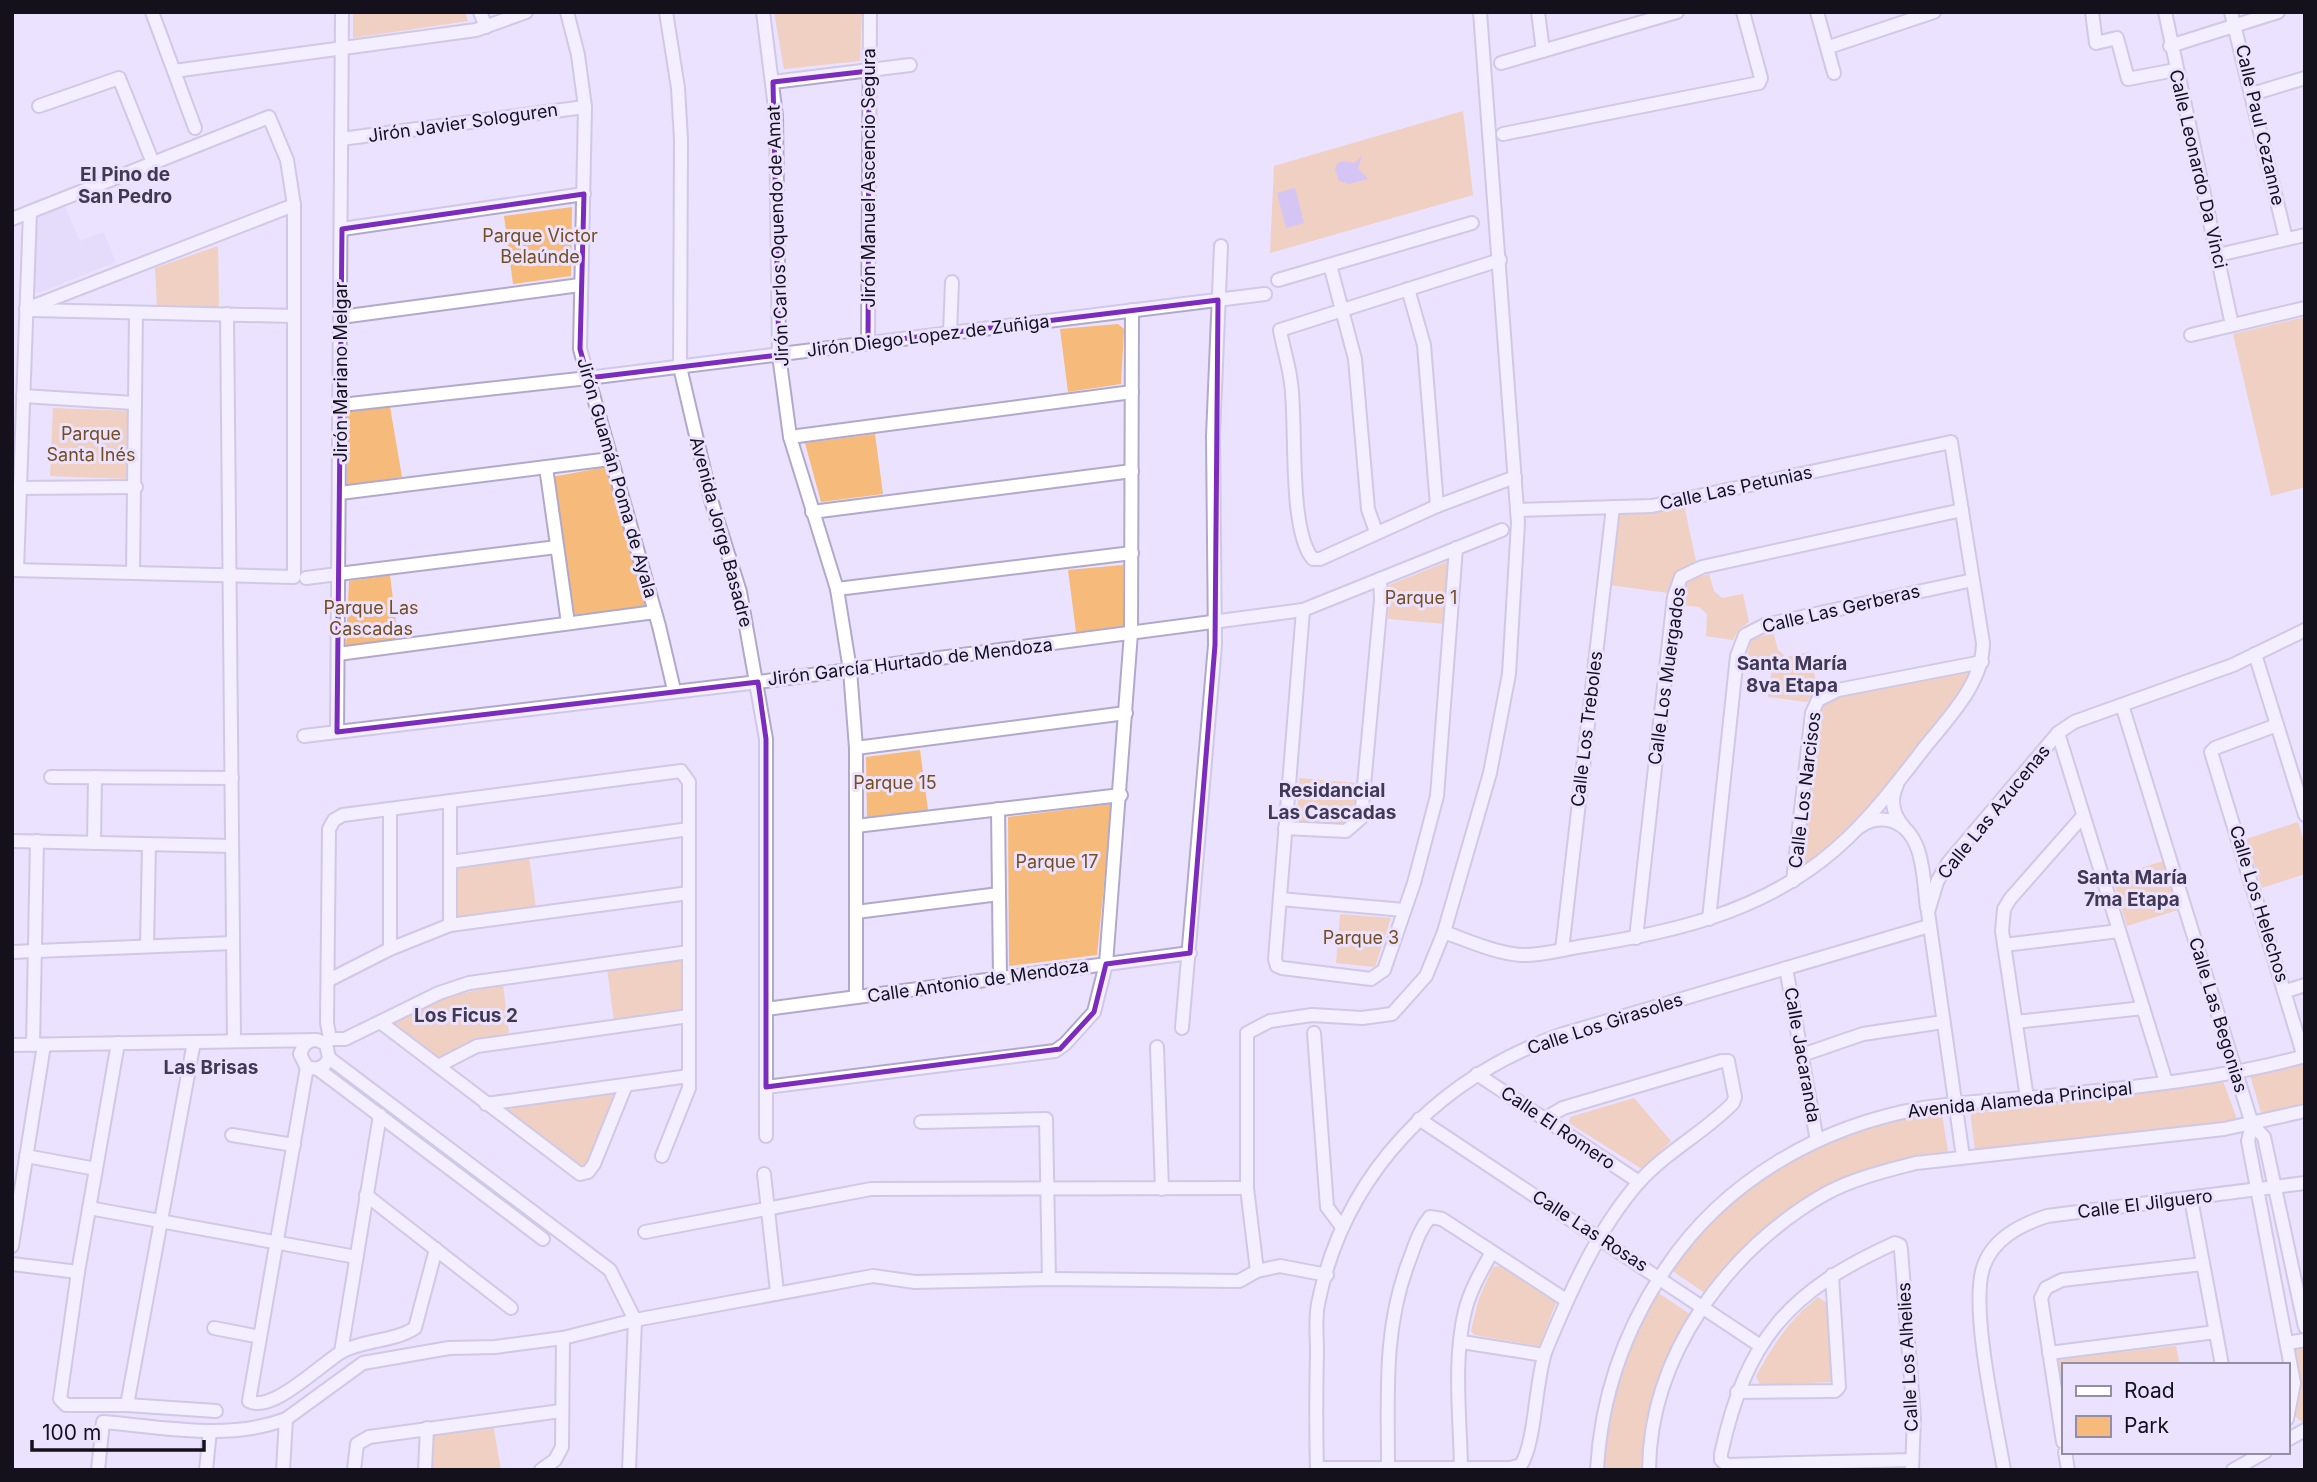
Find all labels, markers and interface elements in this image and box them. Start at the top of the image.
street label: Calle Paul Cezanne [2232,42,2289,207]
street label: Jirón Manuel Ascencio Segura [858,48,879,308]
street label: Calle Leonardo Da Vinci [2165,67,2232,270]
street label: Jirón Javier Sologuren [367,99,559,146]
street label: Jirón Carlos Oquendo de Amat [762,105,793,367]
district label: El Pino de San Pedro [78,163,172,208]
park label: Parque Victor Belaúnde [482,225,598,267]
street label: Jirón Mariano Melgar [330,281,351,463]
street label: Jirón Diego Lopez de Zuñiga [805,310,1050,361]
street label: Jirón Guamán Poma de Ayala [573,355,662,600]
park label: Parque Santa Inés [47,423,135,465]
street label: Avenida Jorge Basadre [686,434,757,629]
street label: Calle Las Petunias [1658,461,1814,514]
street label: Calle Las Gerberas [1760,580,1922,637]
street label: Calle Los Muergados [1644,586,1689,766]
park label: Parque 1 [1385,587,1457,608]
park label: Parque Las Cascadas [323,597,419,639]
street label: Jirón García Hurtado de Mendoza [766,634,1054,689]
street label: Calle Los Treboles [1567,650,1606,808]
district label: Santa María 8va Etapa [1737,652,1847,697]
street label: Calle Los Narcisos [1784,710,1825,869]
street label: Calle Las Azucenas [1933,740,2054,883]
park label: Parque 15 [853,772,937,793]
district label: Residancial Las Cascadas [1268,779,1396,824]
street label: Calle Los Helechos [2226,823,2293,985]
park label: Parque 17 [1016,851,1098,872]
district label: Santa María 7ma Etapa [2077,866,2187,911]
park label: Parque 3 [1323,927,1399,948]
street label: Calle Las Begonias [2185,935,2252,1095]
street label: Calle Antonio de Mendoza [866,955,1090,1006]
street label: Calle Jacaranda [1780,986,1825,1124]
street label: Calle Los Girasoles [1524,988,1685,1059]
district label: Los Ficus 2 [414,1004,518,1027]
district label: Las Brisas [164,1056,258,1079]
street label: Avenida Alameda Principal [1907,1077,2133,1122]
street label: Calle El Romero [1497,1082,1619,1174]
street label: Calle Las Rosas [1529,1185,1652,1276]
street label: Calle El Jilguero [2076,1185,2214,1222]
street label: Calle Los Alhelies [1893,1282,1922,1432]
legend [2062,1363,2289,1454]
text: Road [2124,1378,2175,1403]
scale bar [32,1408,203,1452]
text: Park [2124,1413,2169,1438]
text: 100 m [42,1420,101,1445]

